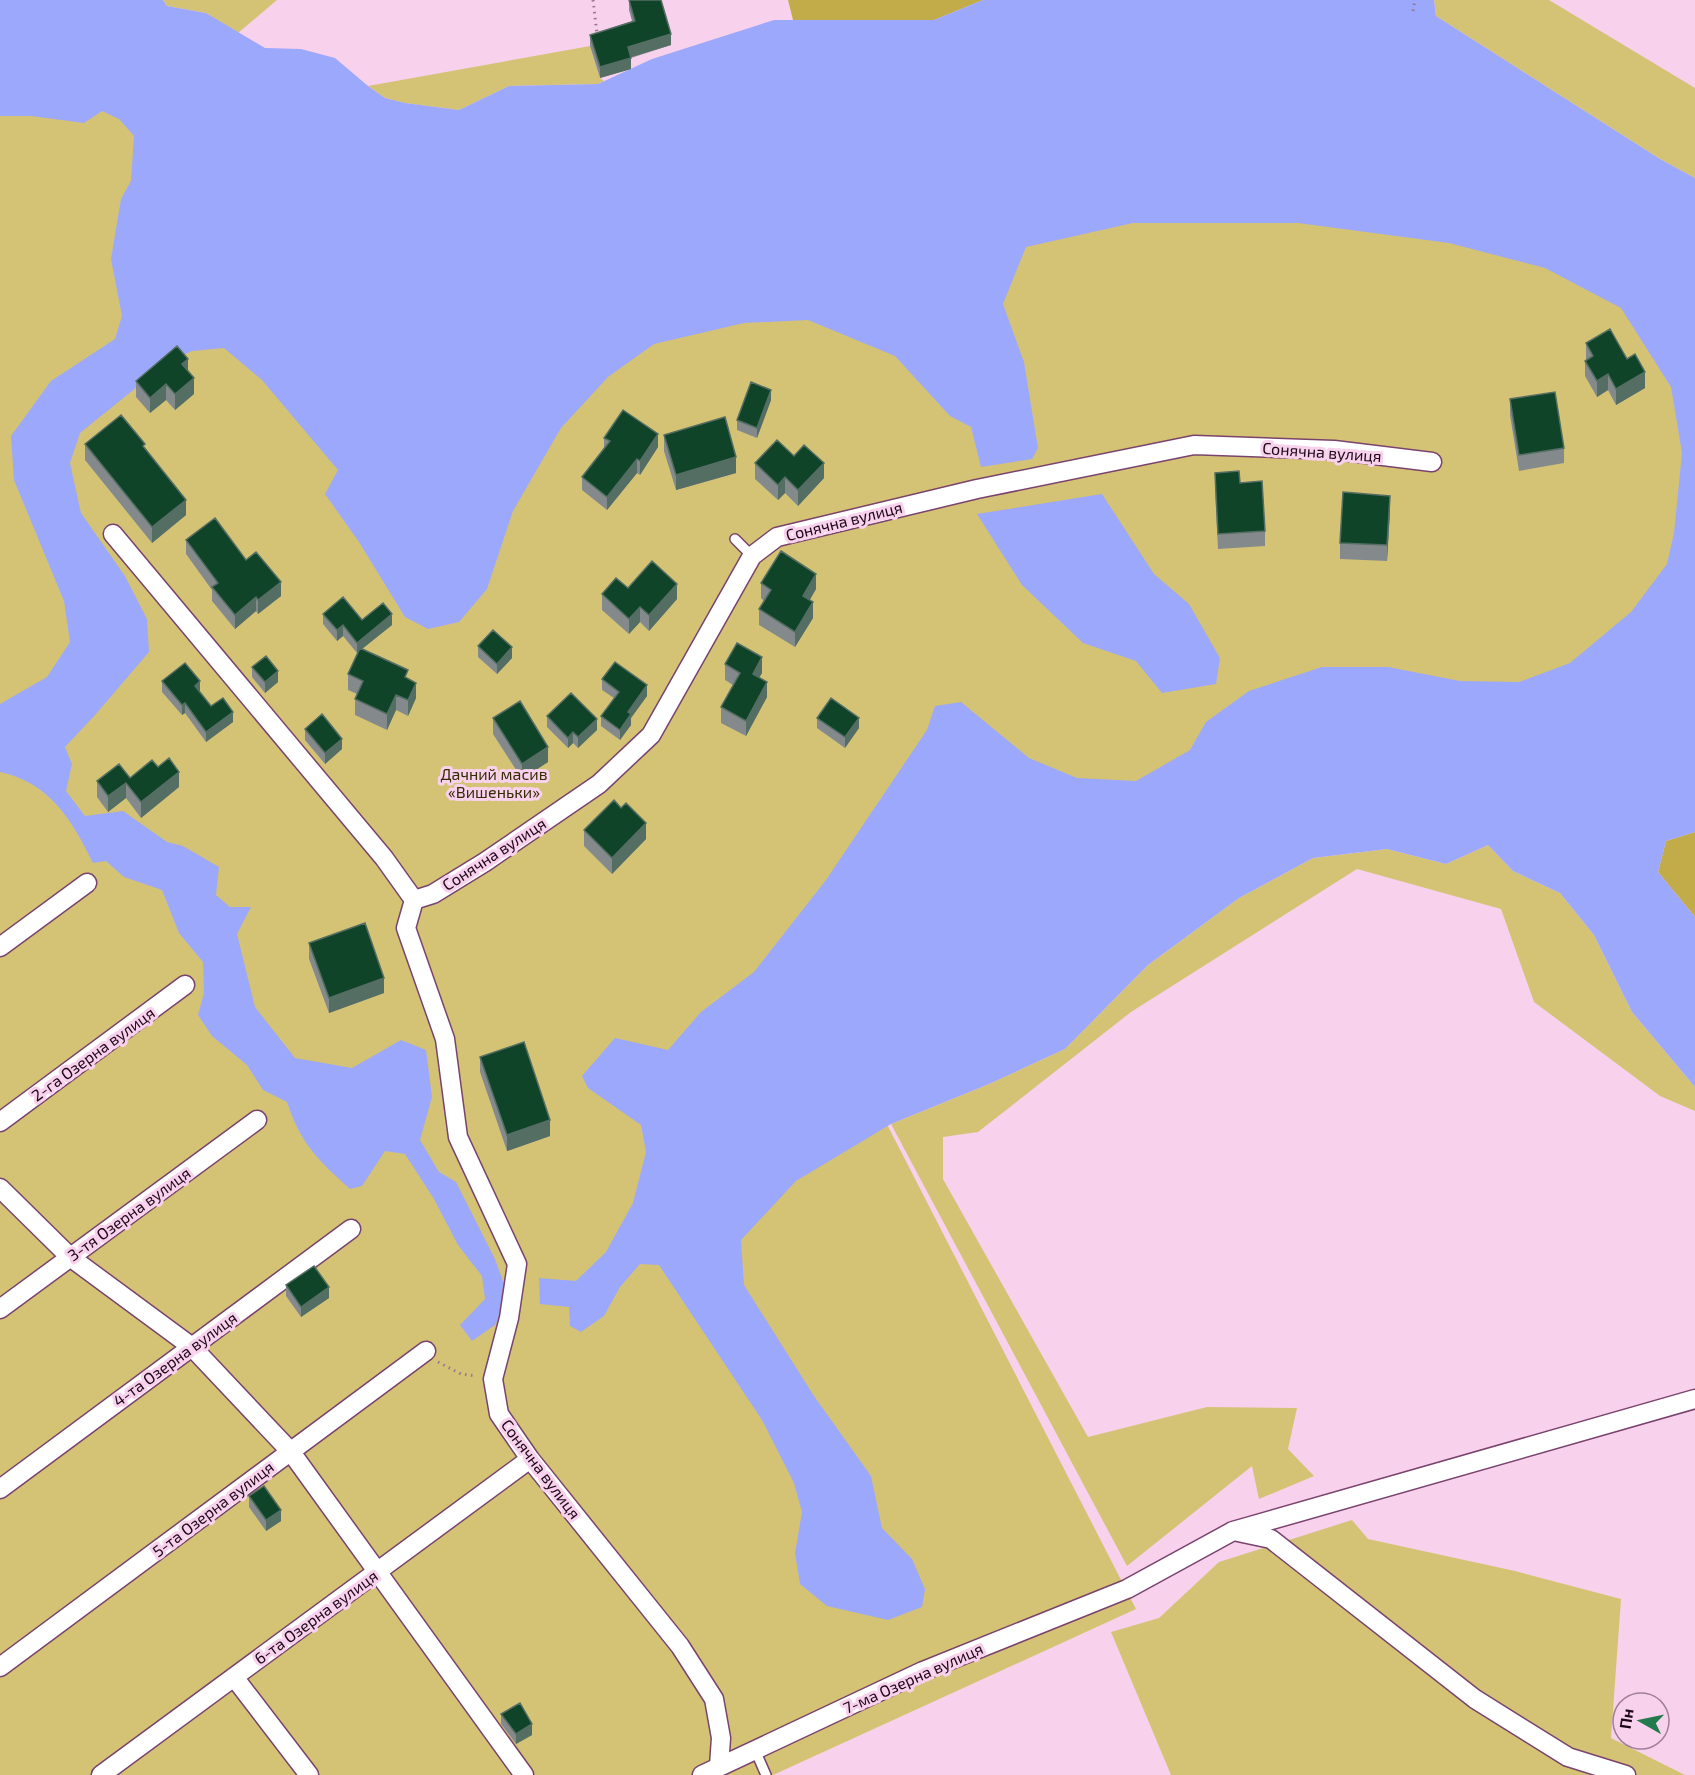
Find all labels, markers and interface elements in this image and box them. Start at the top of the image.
street label: Сонячна вулиця [1262,438,1382,466]
street label: Сонячна вулиця [784,497,904,545]
park label: Дачний масив «Вишеньки» [440,764,548,801]
street label: Сонячна вулиця [438,813,550,895]
street label: 2-га Озерна вулиця [27,1003,159,1105]
street label: 3-тя Озерна вулиця [64,1163,194,1265]
street label: 4-та Озерна вулиця [109,1307,241,1411]
street label: Сонячна вулиця [497,1415,585,1523]
street label: 5-та Озерна вулиця [148,1457,278,1561]
street label: 6-та Озерна вулиця [250,1566,382,1668]
street label: 7-ма Озерна вулиця [840,1638,986,1718]
north arrow [1611,1691,1671,1751]
text: Пн [1615,1707,1637,1730]

